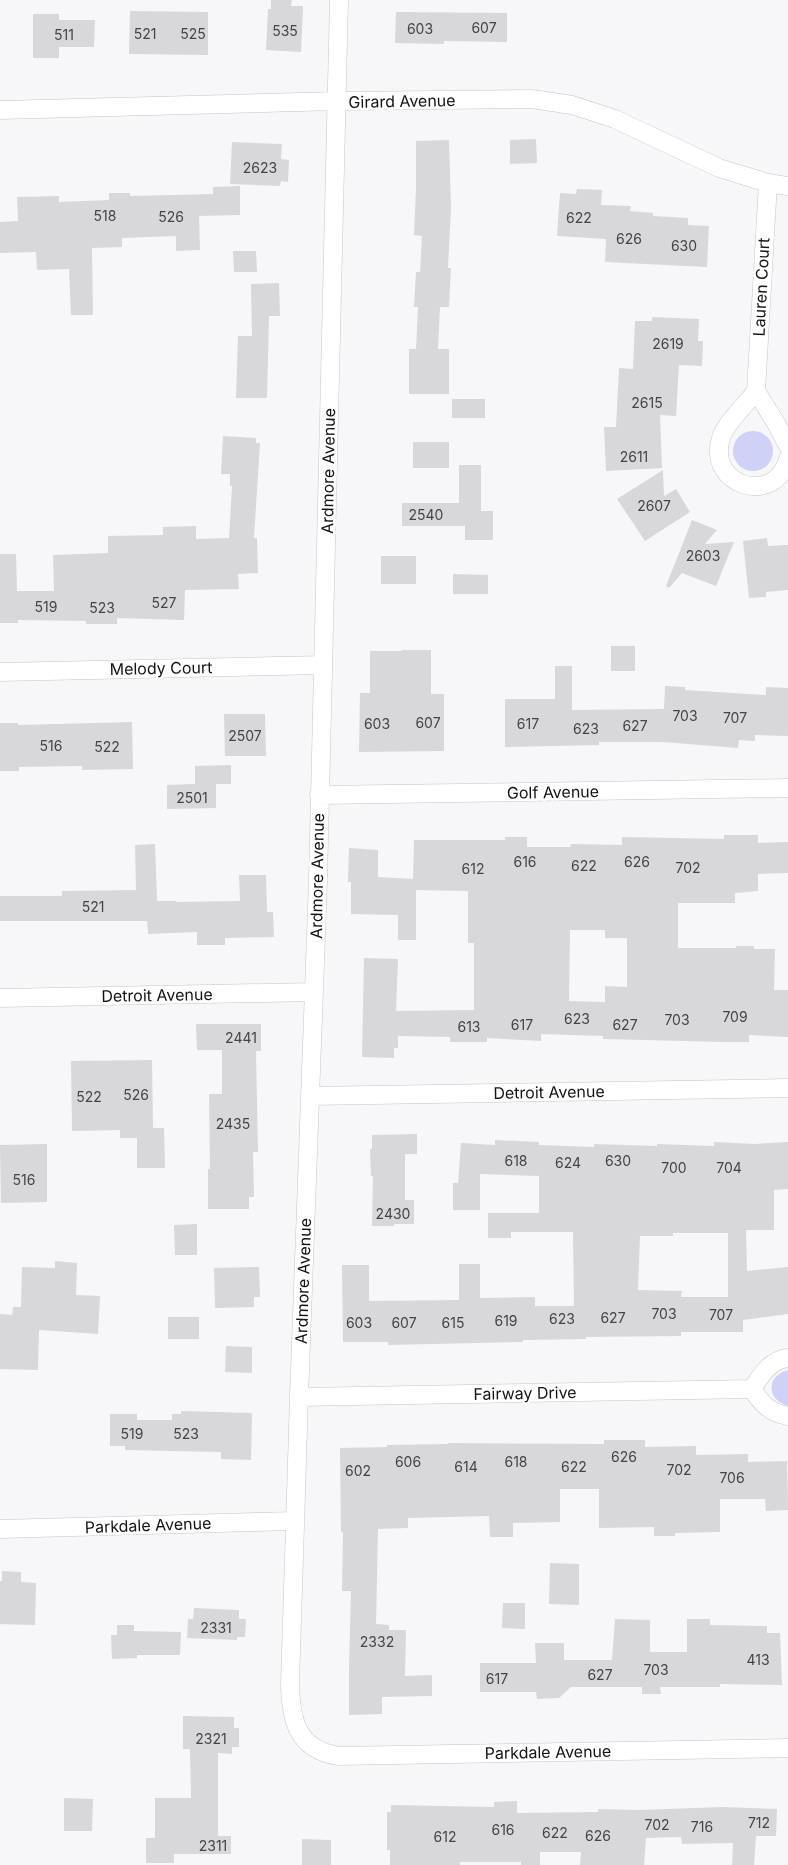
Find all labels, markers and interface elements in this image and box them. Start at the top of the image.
house number: 607 [471,19,497,36]
house number: 603 [407,20,433,37]
house number: 535 [272,22,298,39]
house number: 521 [134,25,156,42]
house number: 525 [180,25,206,42]
house number: 511 [54,26,74,43]
street label: Girard Avenue [348,90,456,112]
house number: 2623 [243,159,277,176]
house number: 518 [94,207,116,224]
house number: 526 [158,208,184,225]
house number: 622 [566,209,592,226]
house number: 626 [616,230,642,247]
house number: 630 [671,237,697,254]
street label: Lauren Court [748,237,774,337]
house number: 2619 [652,335,684,352]
house number: 2615 [631,394,663,411]
street label: Ardmore Avenue [317,408,339,534]
house number: 2611 [620,448,648,465]
house number: 2607 [637,497,671,514]
house number: 2540 [409,506,443,523]
house number: 2603 [686,547,720,564]
house number: 527 [152,594,177,611]
house number: 519 [35,598,57,615]
house number: 523 [89,599,115,616]
street label: Melody Court [109,657,213,679]
house number: 703 [672,707,698,724]
house number: 707 [723,709,747,726]
house number: 607 [415,714,441,731]
house number: 603 [364,715,390,732]
house number: 617 [517,715,539,732]
house number: 627 [622,717,648,734]
house number: 623 [573,720,599,737]
house number: 2507 [228,727,262,744]
house number: 516 [40,737,62,754]
house number: 522 [94,738,120,755]
street label: Golf Avenue [507,781,599,803]
house number: 2501 [176,789,208,806]
street label: Ardmore Avenue [306,813,328,939]
house number: 616 [513,853,537,870]
house number: 626 [624,853,650,870]
house number: 622 [571,857,597,874]
house number: 702 [675,859,701,876]
house number: 612 [462,860,484,877]
house number: 521 [82,898,104,915]
street label: Detroit Avenue [101,984,213,1006]
house number: 709 [722,1008,748,1025]
house number: 623 [564,1010,590,1027]
house number: 703 [664,1011,690,1028]
house number: 617 [511,1016,533,1033]
house number: 627 [612,1016,638,1033]
house number: 613 [457,1018,481,1035]
house number: 2441 [225,1029,257,1046]
street label: Detroit Avenue [493,1081,605,1103]
house number: 526 [123,1086,149,1103]
house number: 522 [76,1088,102,1105]
house number: 2435 [216,1115,250,1132]
house number: 618 [504,1152,528,1169]
house number: 630 [605,1152,631,1169]
house number: 624 [555,1154,581,1171]
house number: 700 [661,1159,687,1176]
house number: 704 [716,1159,742,1176]
house number: 516 [13,1171,35,1188]
house number: 2430 [376,1205,410,1222]
street label: Ardmore Avenue [291,1218,315,1344]
house number: 703 [651,1305,677,1322]
house number: 707 [709,1306,733,1323]
house number: 627 [600,1309,626,1326]
house number: 623 [549,1310,575,1327]
house number: 619 [494,1312,518,1329]
house number: 603 [346,1314,372,1331]
house number: 607 [391,1314,417,1331]
house number: 615 [442,1314,464,1331]
street label: Fairway Drive [473,1382,577,1404]
house number: 519 [121,1425,143,1442]
house number: 523 [173,1425,199,1442]
house number: 626 [611,1448,637,1465]
house number: 606 [395,1453,421,1470]
house number: 618 [504,1453,528,1470]
house number: 614 [454,1458,478,1475]
house number: 622 [561,1458,587,1475]
house number: 702 [666,1461,692,1478]
house number: 602 [345,1462,371,1479]
house number: 706 [719,1469,745,1486]
street label: Parkdale Avenue [84,1513,212,1537]
house number: 2331 [200,1619,232,1636]
house number: 2332 [360,1633,394,1650]
house number: 413 [746,1651,770,1668]
house number: 703 [643,1661,669,1678]
house number: 627 [587,1666,613,1683]
house number: 617 [486,1670,508,1687]
house number: 2321 [195,1730,227,1747]
street label: Parkdale Avenue [485,1741,611,1763]
house number: 712 [748,1814,770,1831]
house number: 702 [644,1816,670,1833]
house number: 716 [691,1818,713,1835]
house number: 616 [491,1821,515,1838]
house number: 622 [542,1824,568,1841]
house number: 626 [585,1827,611,1844]
house number: 612 [434,1828,456,1845]
house number: 2311 [199,1837,227,1854]

